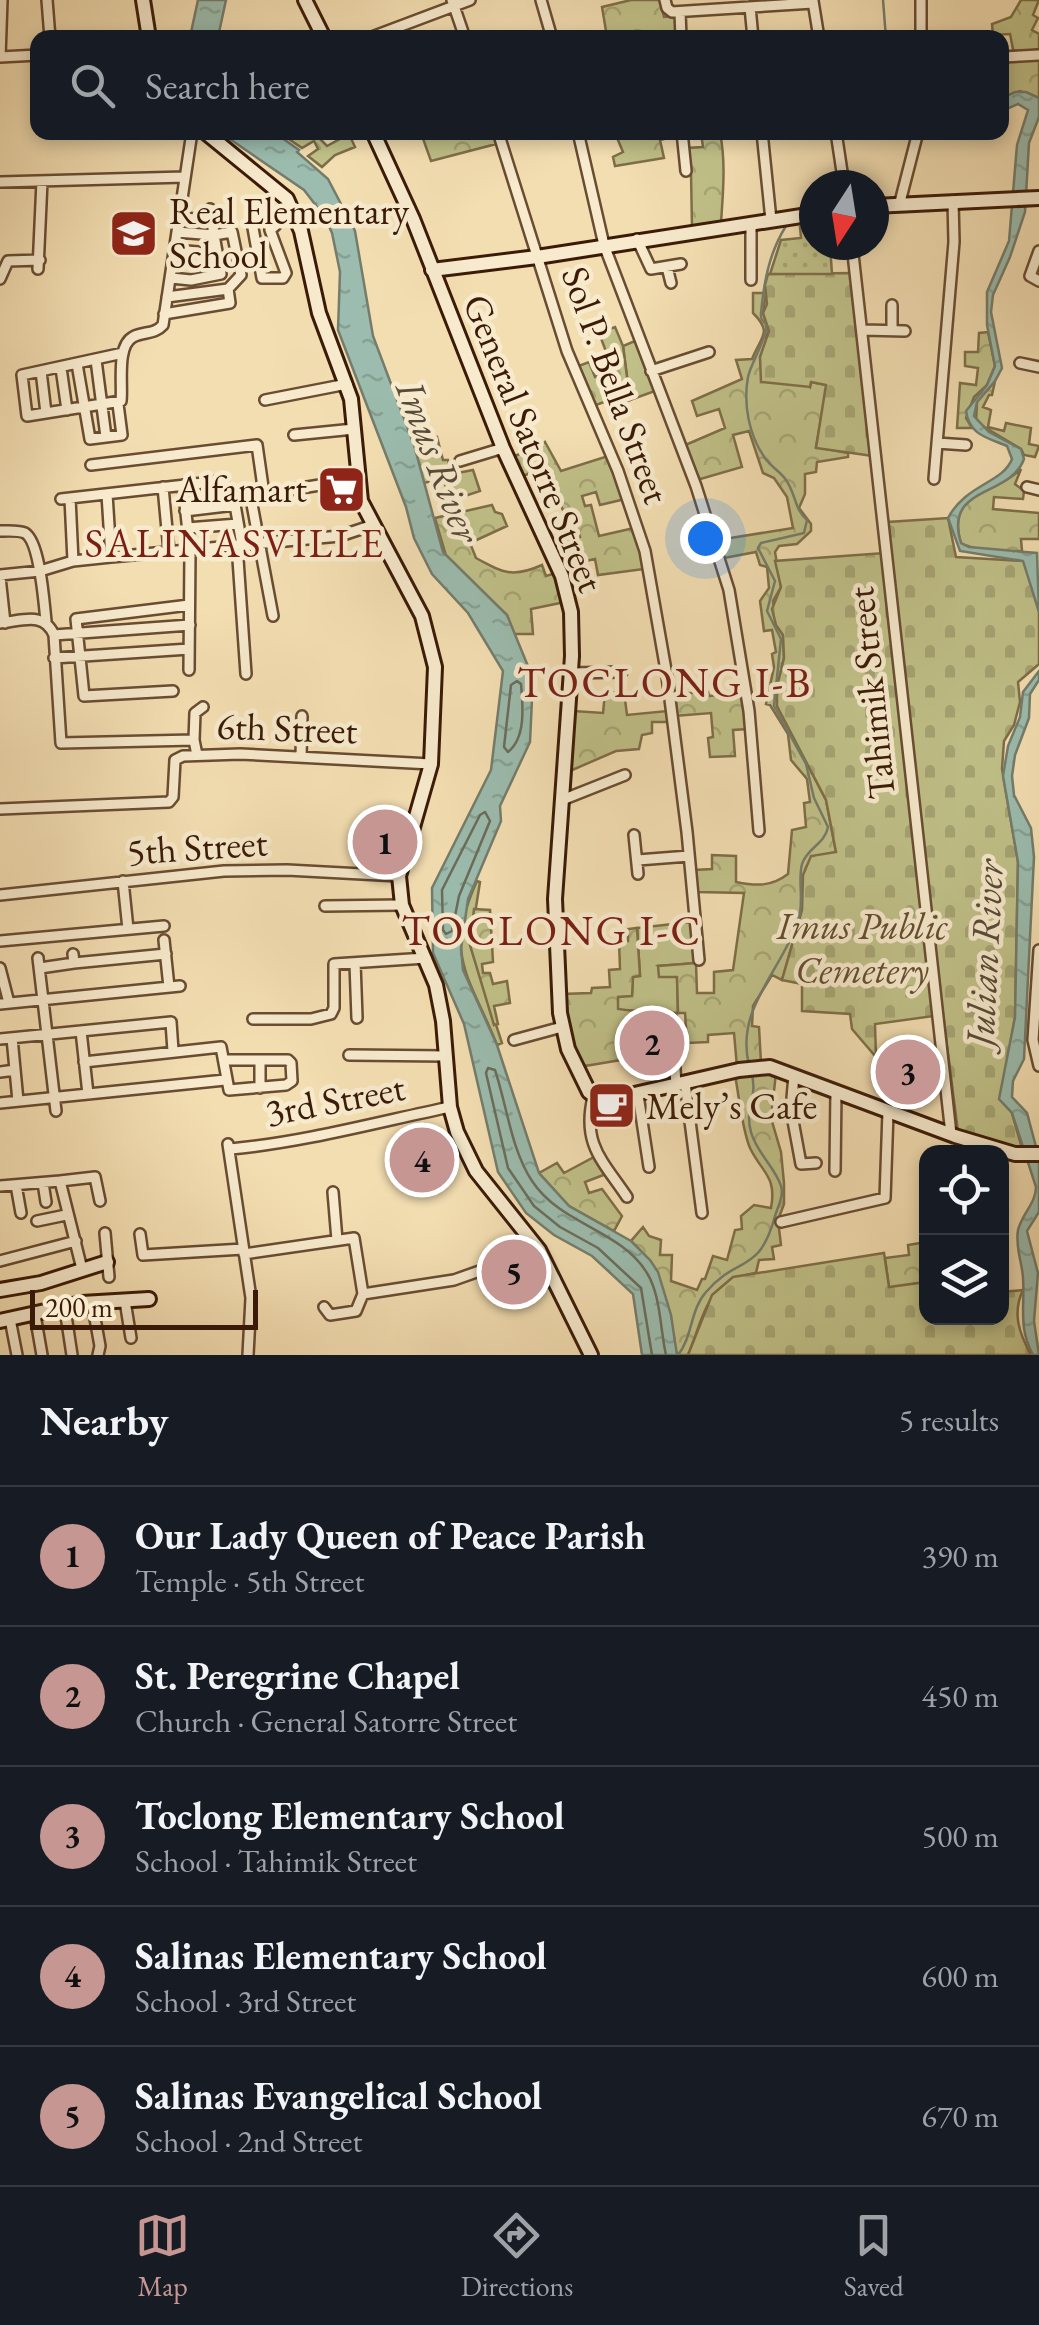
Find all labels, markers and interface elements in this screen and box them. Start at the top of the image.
search box [30,30,1009,140]
icon: search [65,58,120,113]
text: Search here [145,61,310,110]
north arrow [799,170,889,260]
place label: Real Elementary School [169,186,409,279]
school or university icon: Real Elementary School [108,207,160,259]
street label: Sol P. Bella Street [551,260,682,510]
street label: General Satorre Street [452,287,617,599]
water label: Imus River [384,371,494,551]
supermarket icon: Alfamart [316,463,368,515]
place label: Alfamart [175,464,307,513]
your location [680,513,731,564]
district label: SALINASVILLE [85,517,385,569]
street label: Tahimik Street [835,584,906,802]
district label: TOCLONG I-B [517,655,813,710]
street label: 6th Street [216,701,358,754]
pin: 1 [352,804,418,880]
street label: 5th Street [125,817,269,876]
water label: Julian River [953,857,1015,1056]
park label: Imus Public Cemetery [776,901,948,994]
district label: TOCLONG I-C [401,903,703,958]
pin: 2 [620,1006,684,1080]
pin: 3 [876,1034,940,1110]
street label: 3rd Street [261,1062,409,1137]
cafe icon: Mely’s Cafe [585,1080,637,1132]
place label: Mely’s Cafe [646,1081,817,1130]
pin: 4 [390,1122,454,1198]
map controls [919,1145,1009,1325]
button: locate [919,1145,1009,1235]
pin: 5 [482,1234,546,1310]
button: layers [919,1235,1009,1325]
scale bar [30,1285,258,1330]
text: 200 m [45,1289,113,1325]
text: Nearby [40,1393,169,1448]
text: 5 results [899,1399,999,1441]
text: Our Lady Queen of Peace Parish [135,1511,645,1560]
text: 1 [64,1535,81,1577]
text: 390 m [922,1535,999,1577]
text: Temple · 5th Street [135,1560,365,1602]
text: St. Peregrine Chapel [135,1651,460,1700]
text: 2 [64,1675,81,1717]
text: 450 m [922,1675,999,1717]
text: Church · General Satorre Street [135,1700,517,1742]
text: Toclong Elementary School [135,1791,564,1840]
text: 3 [64,1815,81,1857]
text: 500 m [922,1815,999,1857]
text: School · Tahimik Street [135,1840,417,1882]
text: Salinas Elementary School [135,1931,547,1980]
text: 4 [64,1955,81,1997]
text: 600 m [922,1955,999,1997]
text: School · 3rd Street [135,1980,356,2022]
text: Salinas Evangelical School [135,2071,542,2120]
text: 5 [64,2095,81,2137]
text: 670 m [922,2095,999,2137]
text: School · 2nd Street [135,2120,363,2162]
tab: Map [135,2208,190,2304]
tab: Directions [461,2208,573,2304]
tab: Saved [844,2208,904,2304]

